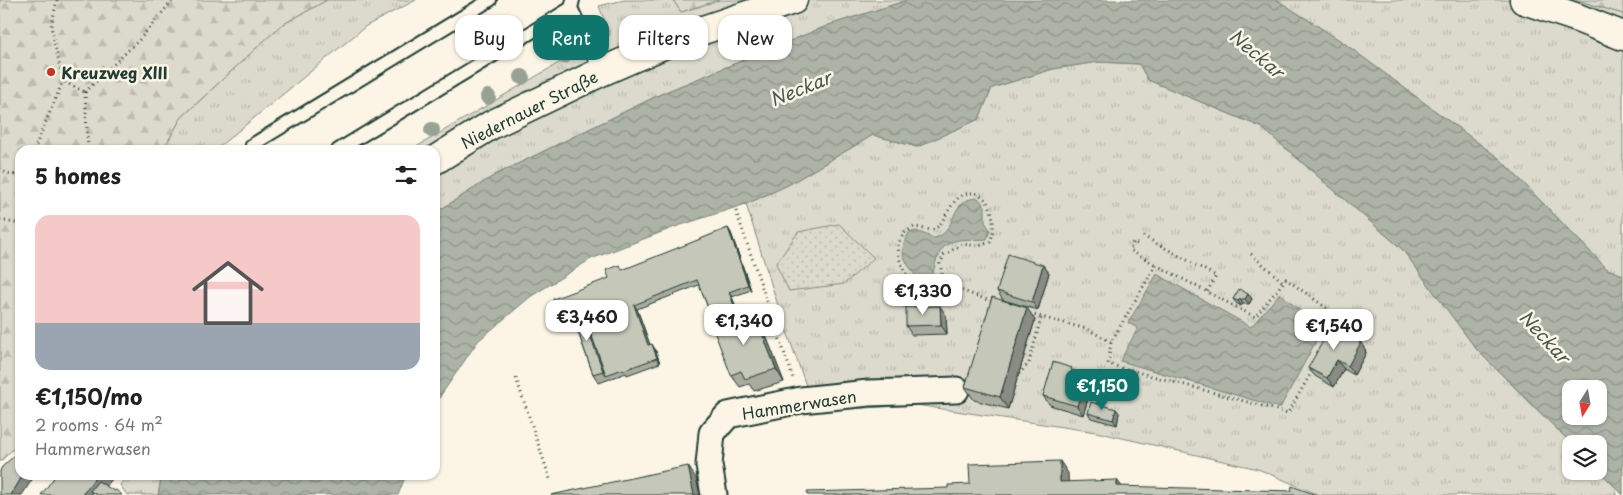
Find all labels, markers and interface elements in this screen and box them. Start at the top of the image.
chip: Buy [455,15,523,60]
chip: Rent [533,15,609,60]
chip: Filters [619,15,708,60]
chip: New [718,15,792,60]
water label: Neckar [1224,22,1292,86]
place label: Kreuzweg XIII [61,60,167,84]
water label: Neckar [765,62,837,113]
street label: Niedernauer Straße [456,64,602,154]
marker: Kreuzweg XIII [45,66,57,78]
text: 5 homes [35,159,121,191]
icon: filters [392,161,420,189]
icon: home [183,248,273,338]
pin: €1,330 [882,274,964,316]
text: €1,330 [894,278,952,302]
pin: €3,460 [546,300,628,342]
water label: Neckar [1513,303,1579,371]
text: €3,460 [556,304,618,328]
pin: €1,340 [703,304,785,346]
text: €1,340 [715,308,773,332]
pin: €1,540 [1293,308,1375,351]
text: €1,540 [1305,313,1363,337]
pin: €1,150 [1061,368,1143,411]
text: €1,150 [1076,373,1128,397]
text: €1,150/mo [35,380,142,412]
north arrow [1562,380,1608,425]
map controls [1562,380,1607,480]
street label: Hammerwasen [740,383,858,425]
text: 2 rooms · 64 m² [35,412,163,436]
button: layers [1562,435,1607,480]
text: Hammerwasen [35,436,151,460]

